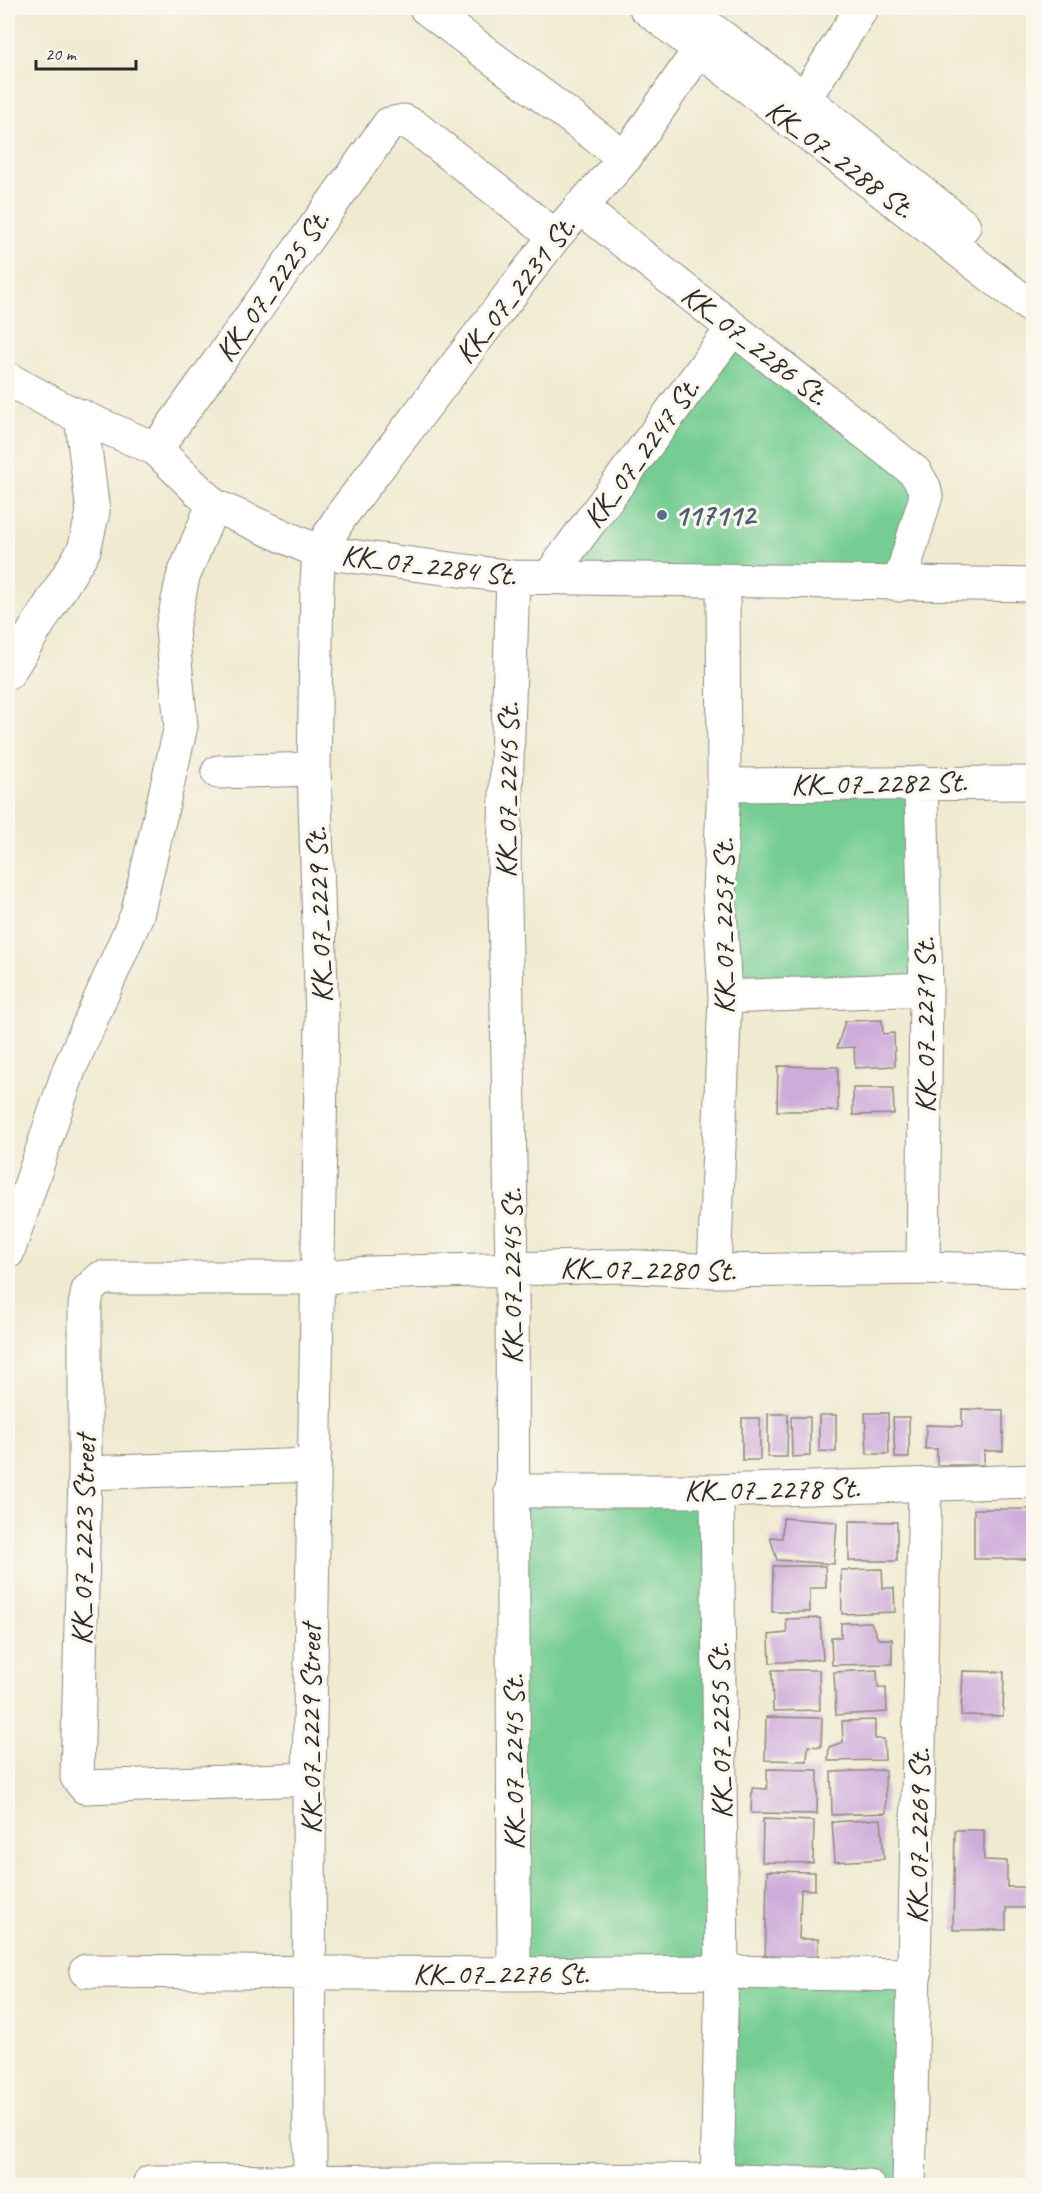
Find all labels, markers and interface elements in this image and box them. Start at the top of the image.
scale bar [36,33,136,71]
text: 20 m [45,43,78,65]
street label: KK_07_2288 St. [758,91,922,227]
street label: KK_07_2225 St. [206,203,338,369]
street label: KK_07_2231 St. [446,209,584,371]
street label: KK_07_2286 St. [674,276,836,414]
street label: KK_07_2247 St. [574,371,708,535]
place label: 117112 [674,496,757,534]
marker: 117112 [655,508,669,522]
street label: KK_07_2284 St. [339,535,519,595]
street label: KK_07_2245 St. [486,702,528,878]
street label: KK_07_2282 St. [791,762,967,804]
street label: KK_07_2229 St. [297,826,341,1004]
street label: KK_07_2257 St. [704,838,742,1014]
street label: KK_07_2271 St. [905,937,943,1113]
street label: KK_07_2245 St. [492,1188,530,1364]
street label: KK_07_2280 St. [560,1248,736,1290]
street label: KK_07_2223 Street [62,1431,104,1645]
street label: KK_07_2278 St. [684,1468,860,1510]
street label: KK_07_2229 Street [291,1620,329,1834]
street label: KK_07_2255 St. [699,1643,741,1819]
street label: KK_07_2245 St. [494,1674,532,1850]
street label: KK_07_2269 St. [897,1748,939,1924]
street label: KK_07_2276 St. [413,1954,589,1992]

